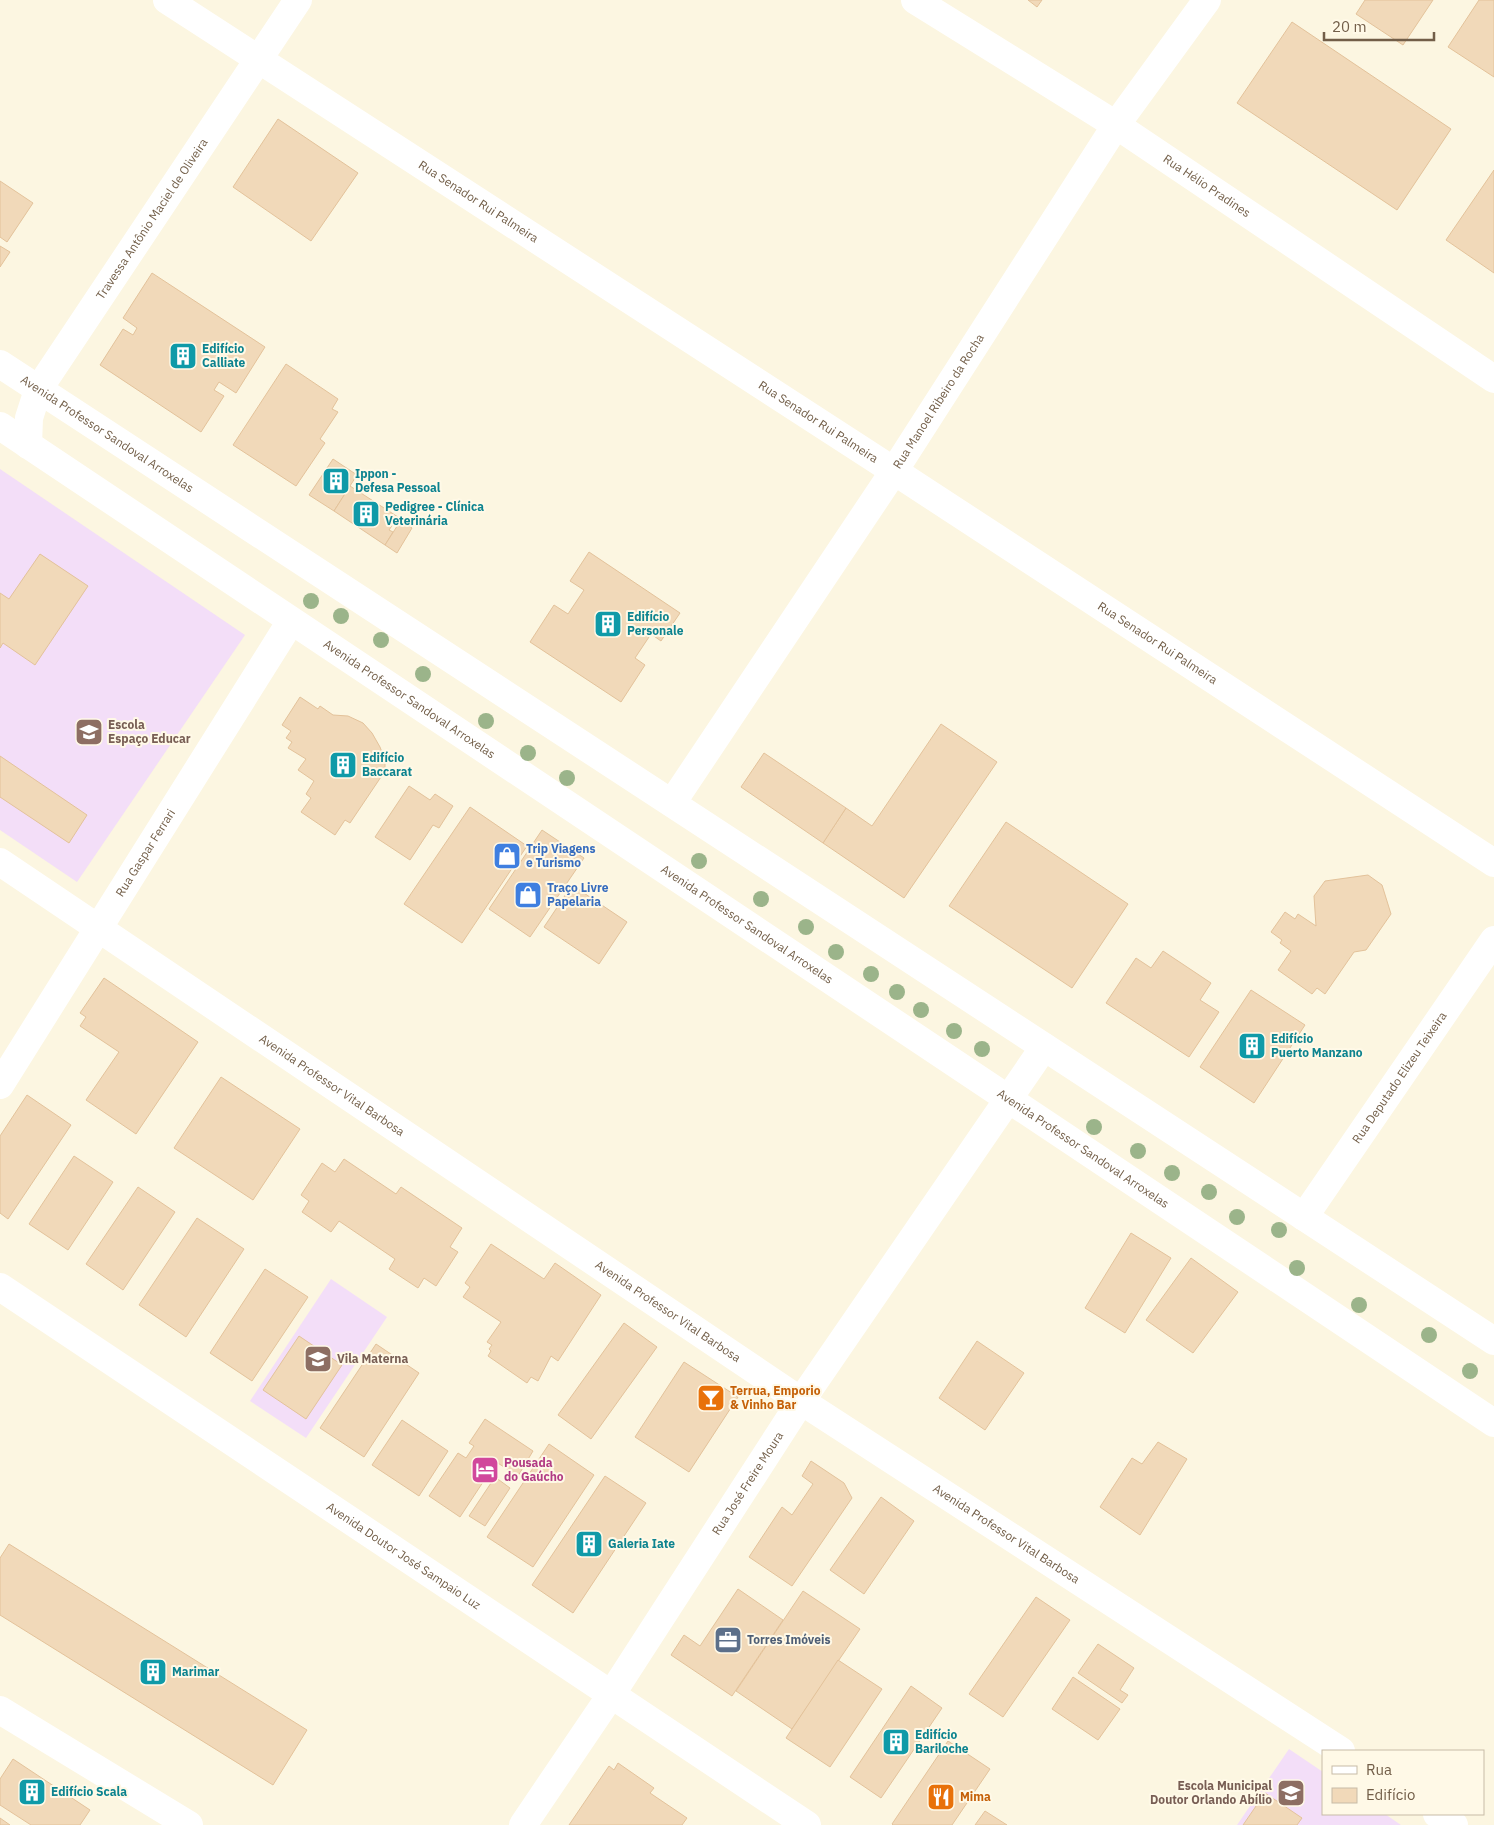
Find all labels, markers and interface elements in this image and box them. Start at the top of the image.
scale bar [1324,10,1434,42]
text: 20 m [1332,17,1367,36]
street label: Travessa Antônio Maciel de Oliveira [93,135,211,302]
street label: Rua Hélio Pradines [1161,151,1254,220]
street label: Rua Senador Rui Palmeira [416,157,542,246]
street label: Rua Manoel Ribeiro da Rocha [889,330,987,471]
building icon: Edifício Calliate [168,341,198,371]
place label: Edifício Calliate [202,341,246,370]
street label: Avenida Professor Sandoval Arroxelas [18,372,197,496]
street label: Rua Senador Rui Palmeira [756,377,882,466]
building icon: Ippon - Defesa Pessoal [321,466,351,496]
place label: Ippon - Defesa Pessoal [355,466,441,495]
building icon: Pedigree - Clínica Veterinária [351,499,381,529]
place label: Pedigree - Clínica Veterinária [385,499,484,528]
street label: Rua Senador Rui Palmeira [1095,598,1221,688]
building icon: Edifício Personale [593,609,623,639]
place label: Edifício Personale [627,609,684,638]
street label: Avenida Professor Sandoval Arroxelas [321,636,498,761]
school or university icon: Escola Espaço Educar [74,717,104,747]
place label: Escola Espaço Educar [108,717,191,746]
building icon: Edifício Baccarat [328,750,358,780]
place label: Edifício Baccarat [362,750,412,779]
street label: Rua Gaspar Ferrari [112,806,178,899]
shop icon: Trip Viagens e Turismo [492,841,522,871]
place label: Trip Viagens e Turismo [526,841,595,870]
street label: Avenida Professor Sandoval Arroxelas [658,861,836,987]
shop icon: Traço Livre Papelaria [513,880,543,910]
place label: Traço Livre Papelaria [547,880,609,909]
street label: Rua Deputado Elizeu Teixeira [1349,1008,1450,1146]
street label: Avenida Professor Vital Barbosa [257,1031,408,1139]
building icon: Edifício Puerto Manzano [1237,1031,1267,1061]
place label: Edifício Puerto Manzano [1271,1031,1363,1060]
street label: Avenida Professor Sandoval Arroxelas [994,1086,1172,1211]
street label: Avenida Professor Vital Barbosa [593,1257,744,1366]
school or university icon: Vila Materna [303,1344,333,1374]
place label: Vila Materna [337,1351,408,1366]
bar icon: Terrua, Emporio & Vinho Bar [696,1383,726,1413]
place label: Terrua, Emporio & Vinho Bar [730,1383,821,1412]
street label: Rua José Freire Moura [708,1428,787,1538]
hotel icon: Pousada do Gaúcho [470,1455,500,1485]
place label: Pousada do Gaúcho [504,1455,564,1484]
street label: Avenida Professor Vital Barbosa [930,1481,1083,1587]
street label: Avenida Doutor José Sampaio Luz [324,1499,484,1613]
building icon: Galeria Iate [574,1529,604,1559]
place label: Galeria Iate [608,1536,675,1551]
office icon: Torres Imóveis [713,1625,743,1655]
place label: Torres Imóveis [747,1632,830,1647]
building icon: Marimar [138,1657,168,1687]
place label: Marimar [172,1664,219,1679]
building icon: Edifício Bariloche [881,1727,911,1757]
place label: Edifício Bariloche [915,1727,969,1756]
legend [1322,1750,1484,1815]
text: Rua [1366,1760,1392,1779]
building icon: Edifício Scala [17,1777,47,1807]
place label: Escola Municipal Doutor Orlando Abílio [1150,1778,1272,1807]
school or university icon: Escola Municipal Doutor Orlando Abílio [1276,1778,1306,1808]
restaurant icon: Mima [926,1782,956,1812]
place label: Edifício Scala [51,1784,127,1799]
text: Edifício [1366,1785,1415,1804]
place label: Mima [960,1789,991,1804]

